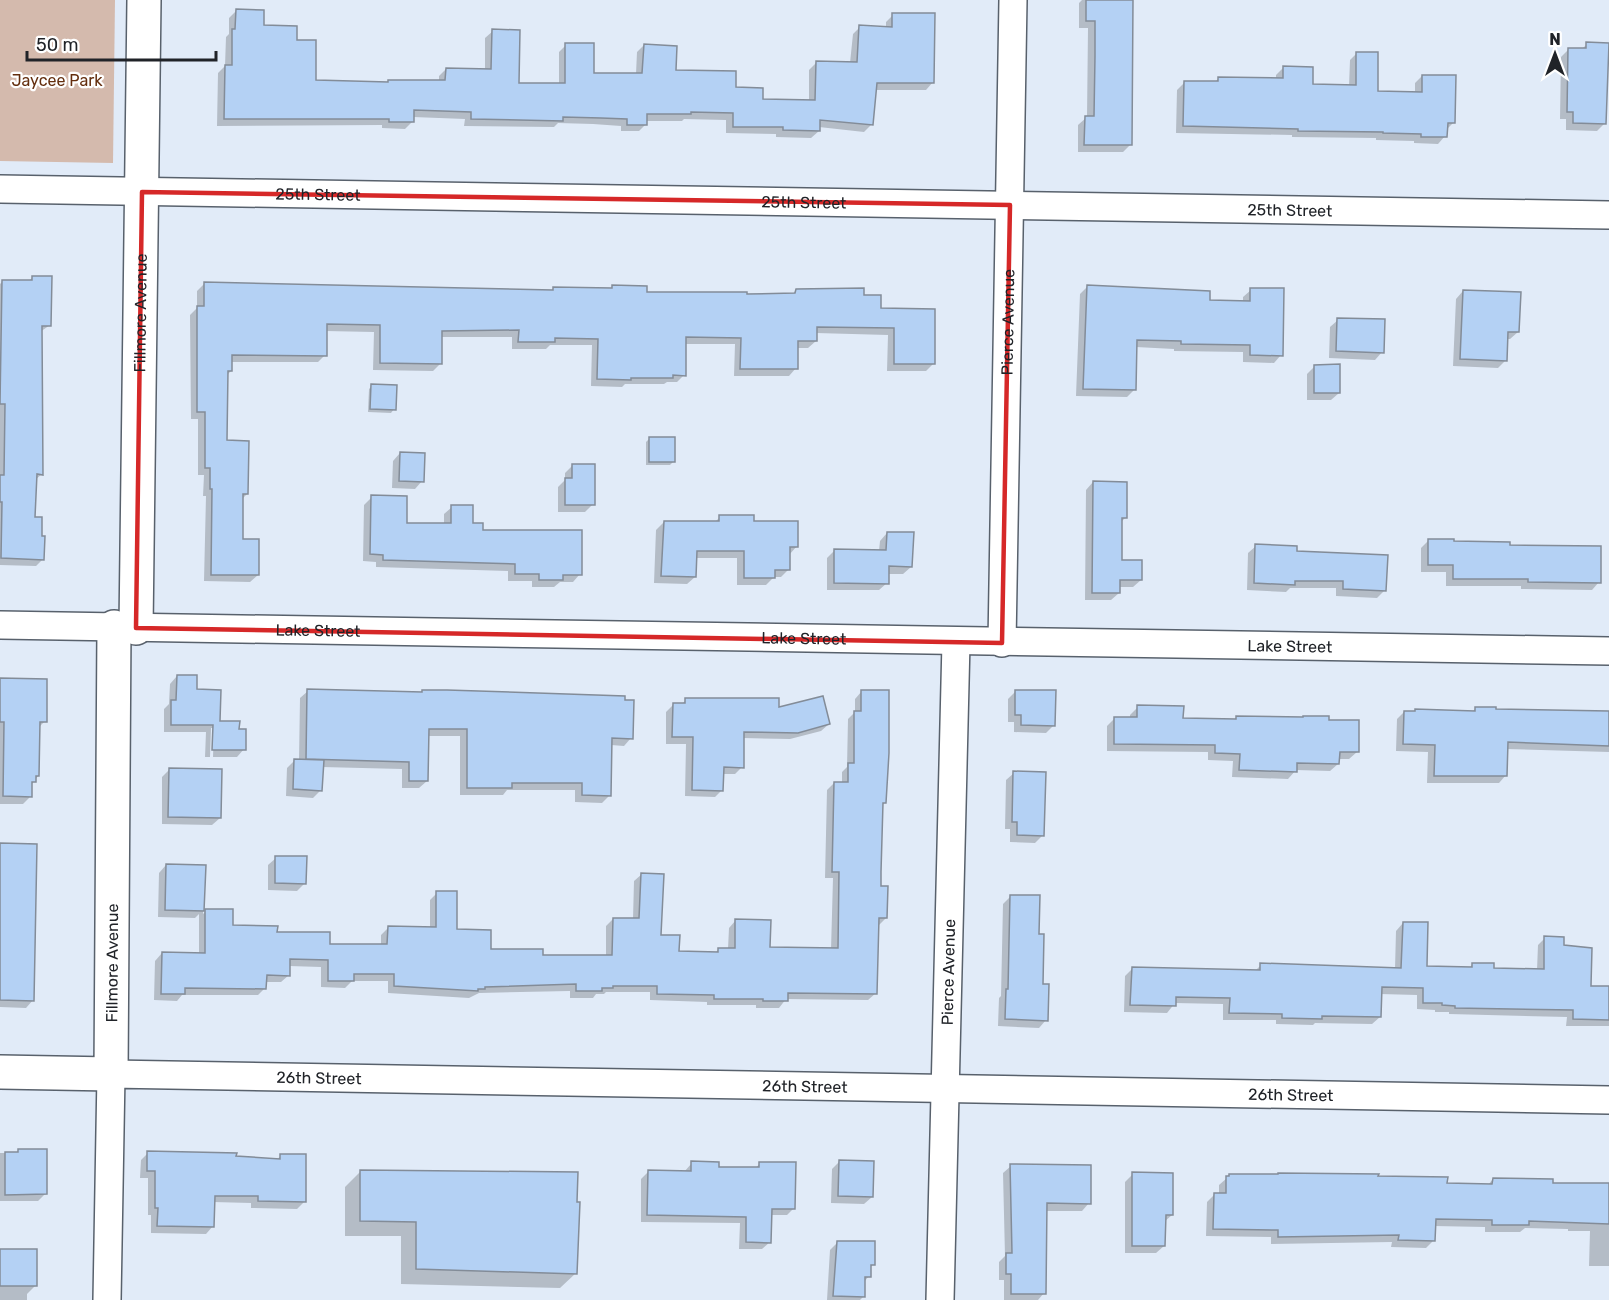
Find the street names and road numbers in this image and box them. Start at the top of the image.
street label: 25th Street [275,184,361,204]
street label: 25th Street [761,192,847,212]
street label: 25th Street [1247,200,1333,220]
street label: Fillmore Avenue [130,253,150,373]
street label: Pierce Avenue [997,269,1018,375]
street label: Lake Street [275,620,361,640]
street label: Lake Street [761,628,847,648]
street label: Lake Street [1247,636,1332,656]
street label: Fillmore Avenue [102,903,122,1023]
street label: Pierce Avenue [937,919,959,1026]
street label: 26th Street [276,1067,362,1088]
street label: 26th Street [762,1076,848,1096]
street label: 26th Street [1248,1084,1334,1105]

